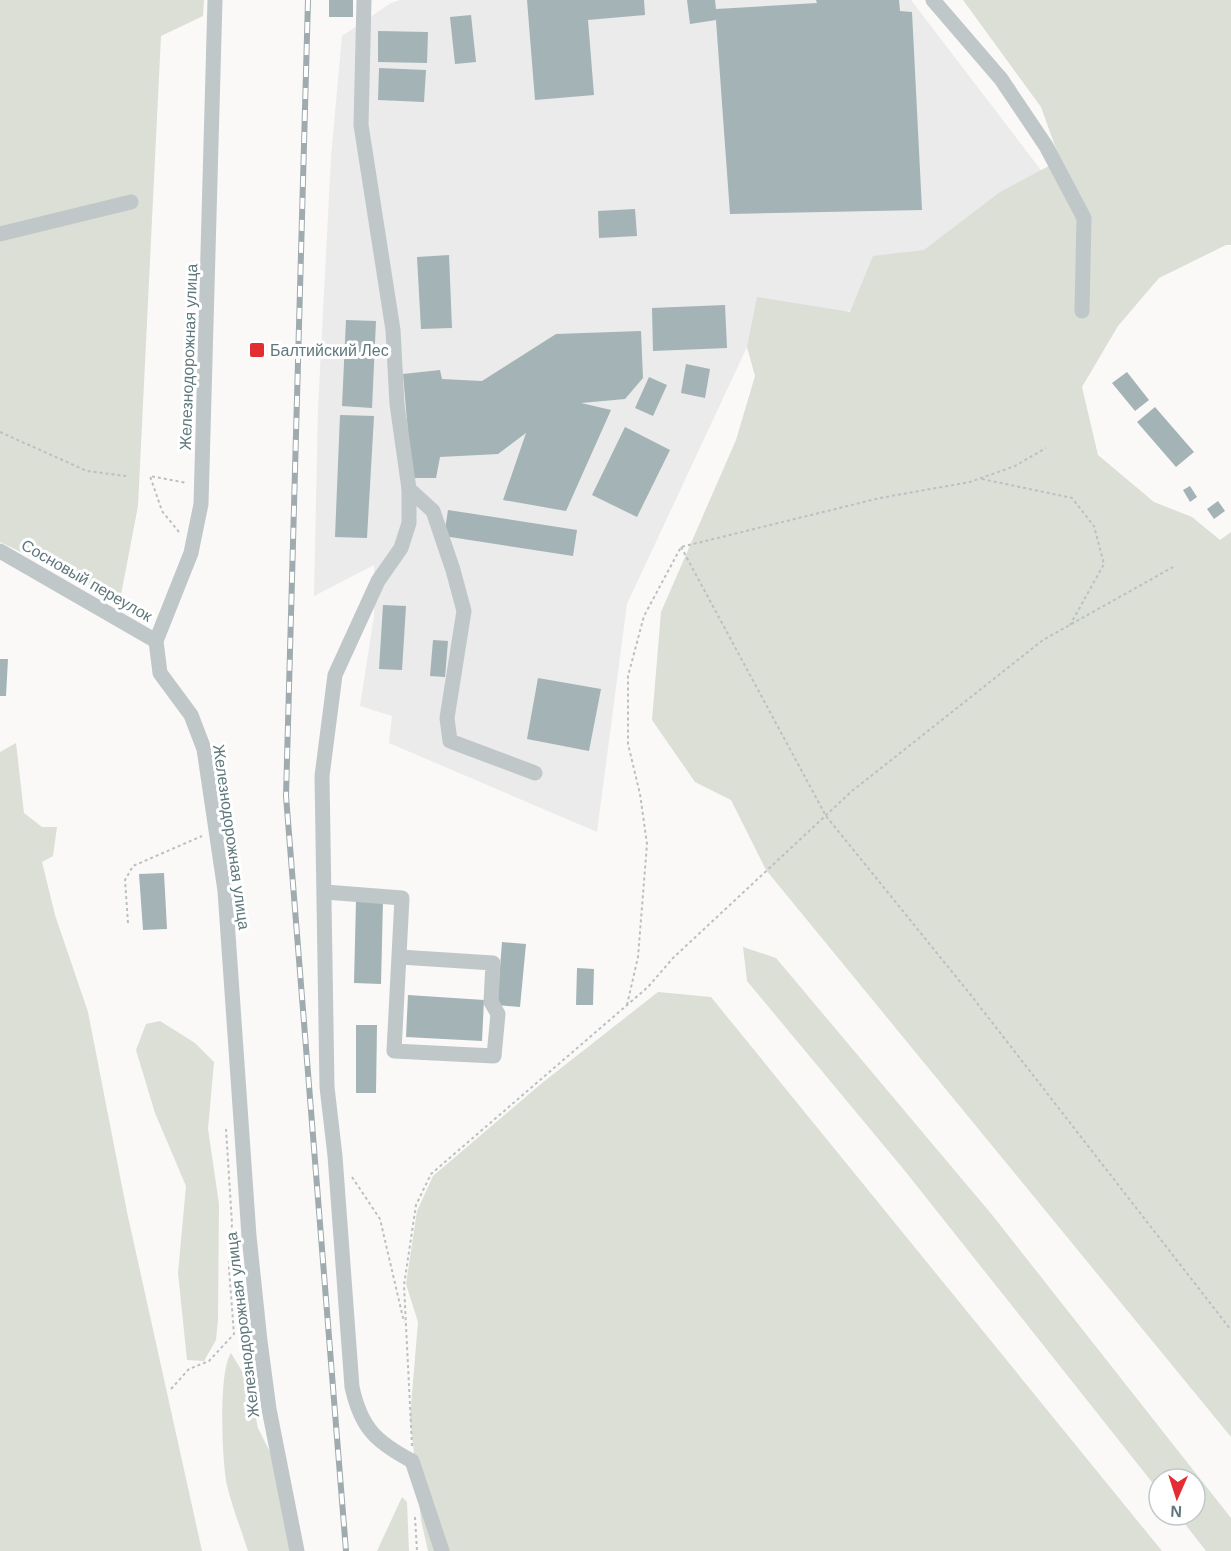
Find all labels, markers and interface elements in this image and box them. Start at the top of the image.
street label: Железнодорожная улица [177,263,200,451]
marker: Балтийский Лес [248,341,266,359]
place label: Балтийский Лес [270,342,389,359]
street label: Сосновый переулок [18,536,156,625]
street label: Железнодорожная улица [210,743,253,931]
street label: Железнодорожная улица [223,1231,262,1419]
north arrow [1147,1467,1207,1527]
text: N [1170,1503,1182,1520]

